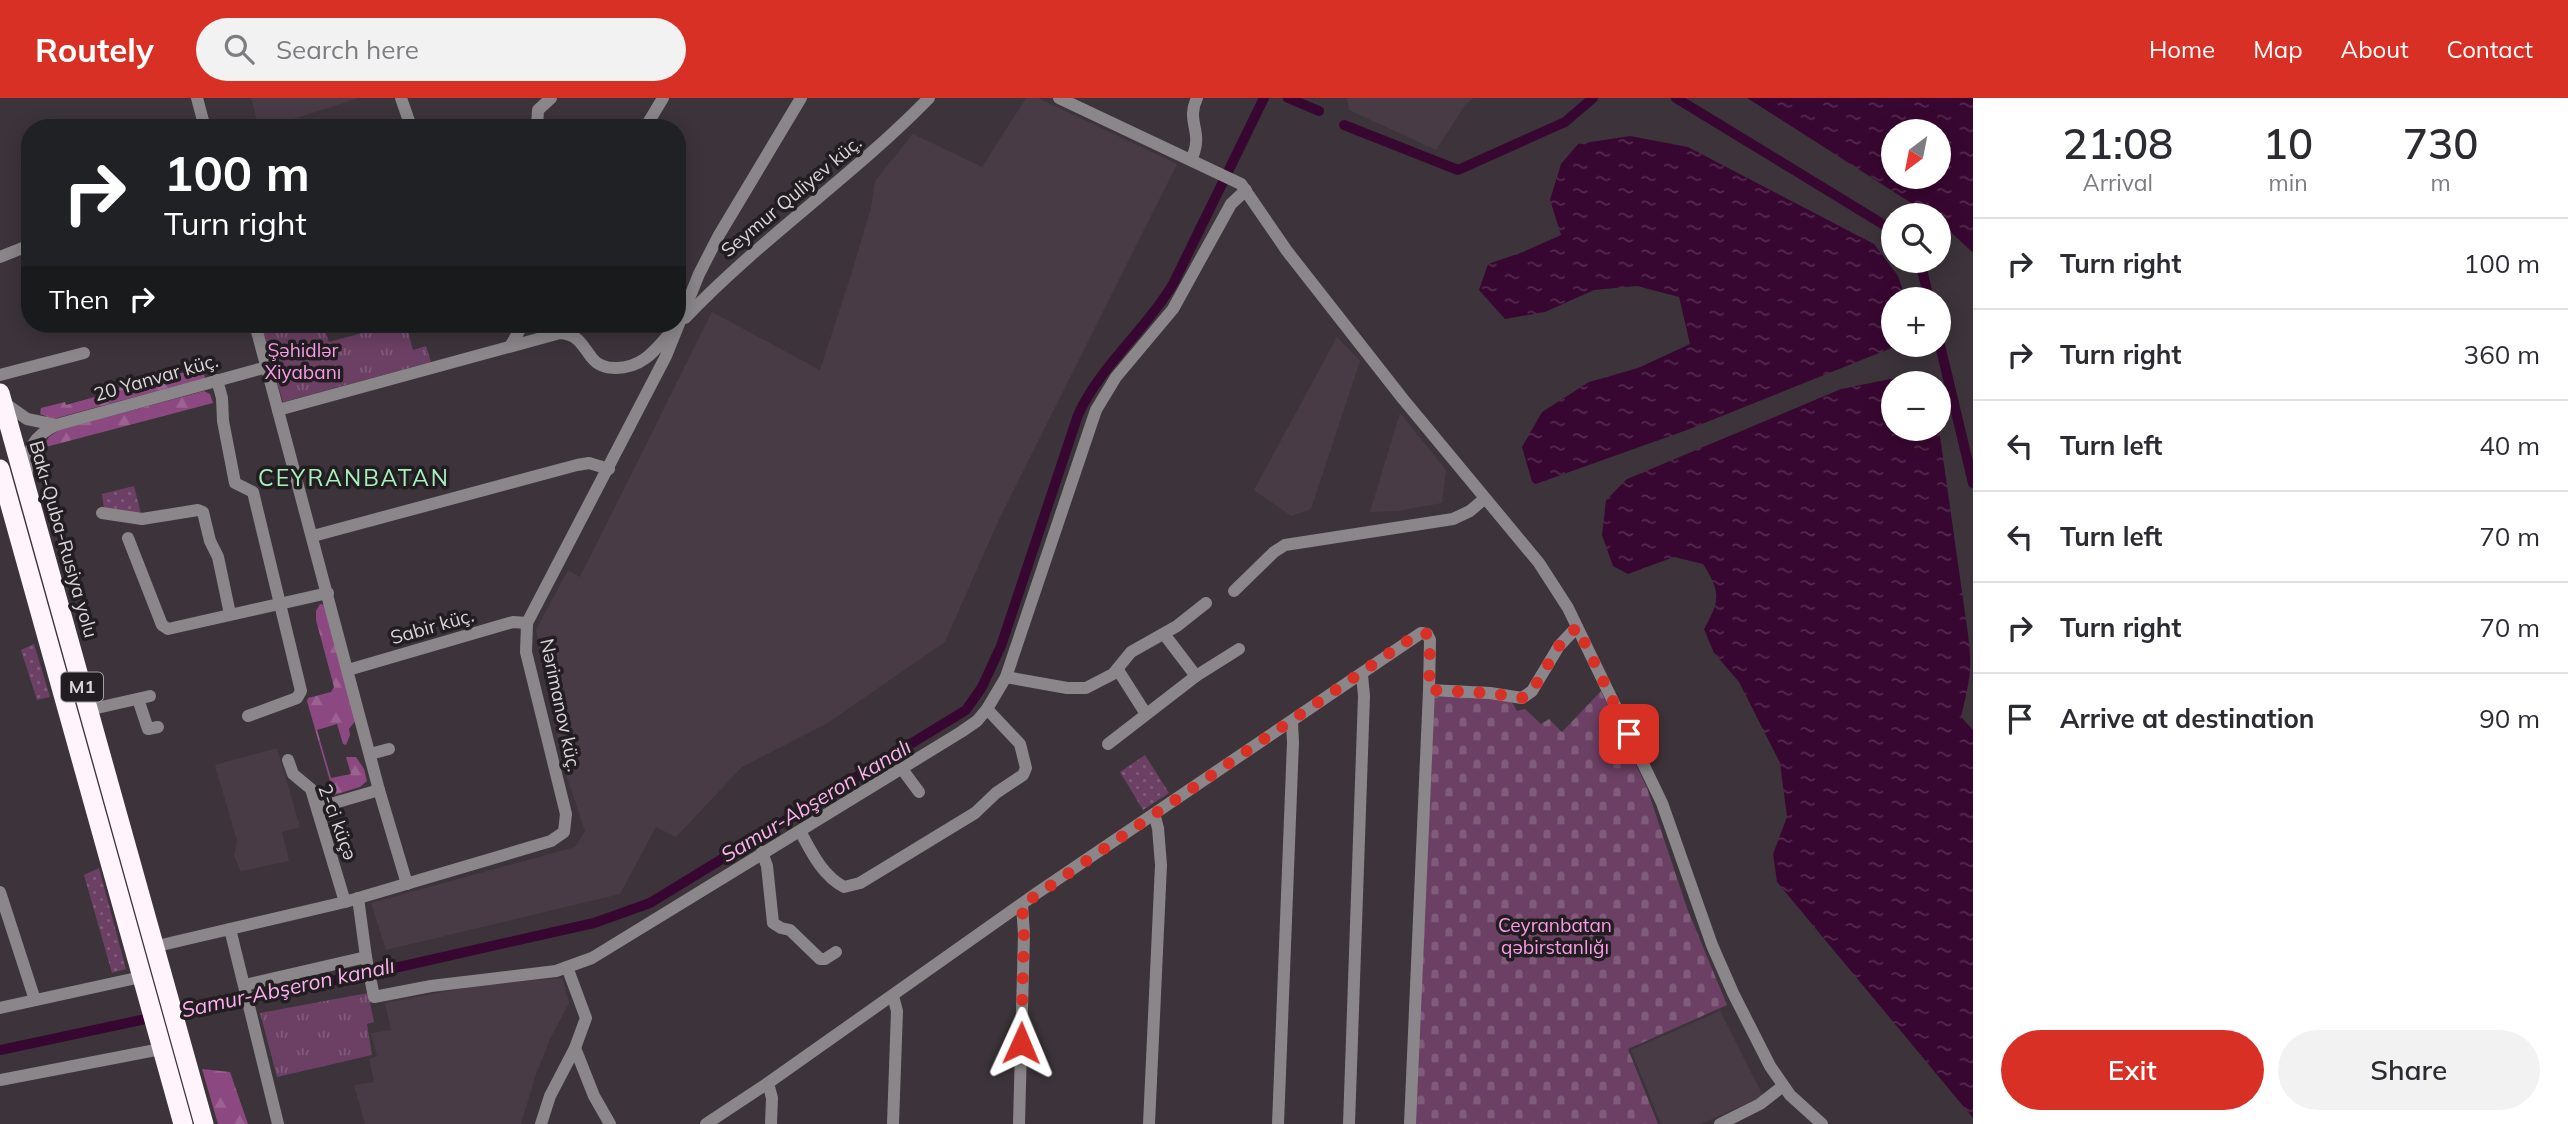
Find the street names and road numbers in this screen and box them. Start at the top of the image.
street label: Seymur Quliyev küç. [716,130,866,262]
street label: 20 Yanvar küç. [91,348,221,406]
street label: Bakı-Quba-Rusiya yolu [24,438,104,640]
street label: Sabir küç. [388,603,476,649]
street label: Nərimanov küç. [535,636,587,774]
road number: M1 [61,672,103,702]
street label: 2-ci küçə [313,781,363,863]

